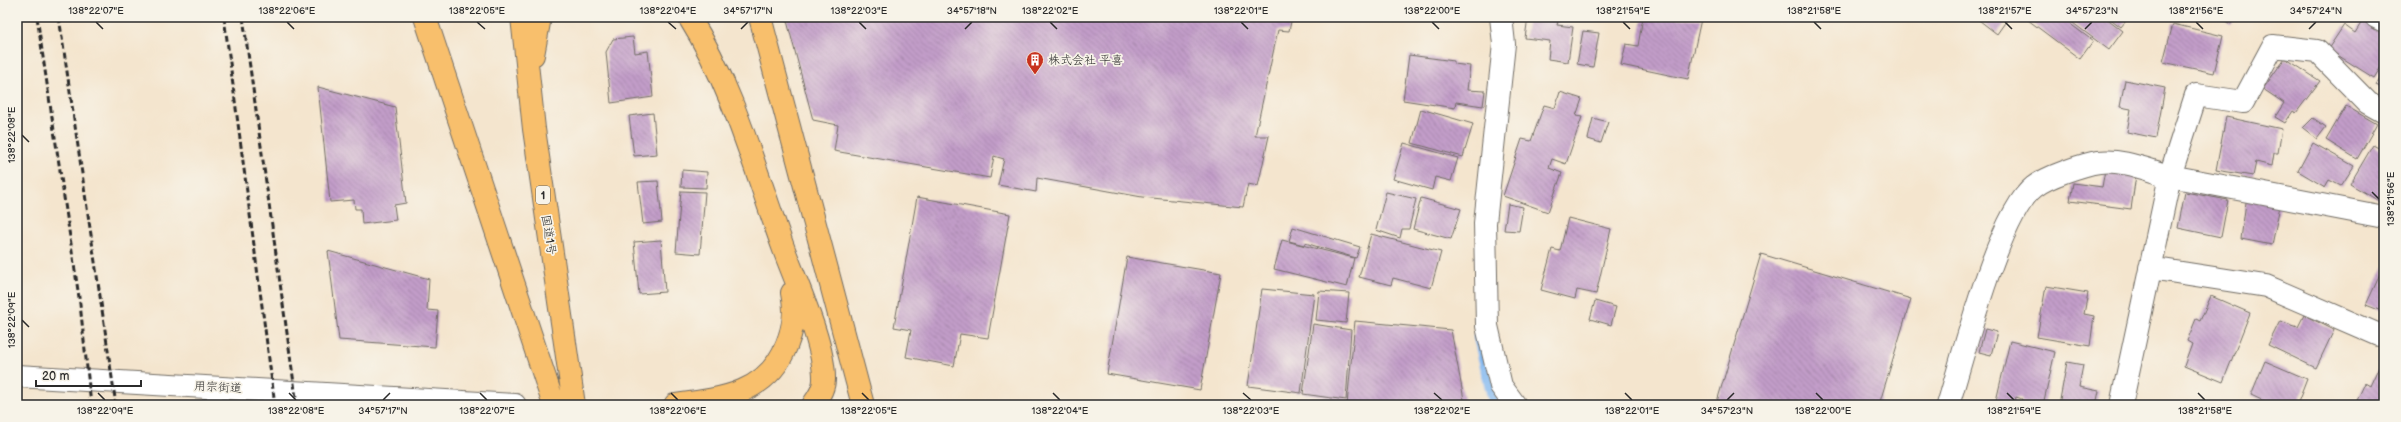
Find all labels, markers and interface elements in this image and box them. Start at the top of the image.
text: 138°22'07"E [68,5,124,17]
text: 138°22'06"E [259,5,316,17]
text: 138°22'05"E [449,5,506,17]
text: 138°22'04"E [640,5,697,17]
text: 34°57'17"N [723,5,773,17]
text: 138°22'03"E [831,5,888,17]
text: 34°57'18"N [947,5,997,17]
text: 138°22'02"E [1022,5,1079,17]
text: 138°22'01"E [1214,5,1269,17]
text: 138°22'00"E [1404,5,1461,17]
text: 138°21'59"E [1596,5,1650,17]
text: 138°21'58"E [1787,5,1842,17]
text: 138°21'57"E [1978,5,2032,17]
text: 34°57'23"N [2066,5,2118,17]
text: 138°21'56"E [2169,5,2224,17]
text: 34°57'24"N [2290,5,2342,17]
building icon: 株式会社 平喜 [1025,50,1045,75]
place label: 株式会社 平喜 [1048,53,1123,68]
text: 138°22'08"E [6,106,18,163]
text: 138°21'56"E [2385,171,2397,226]
road number: 1 [536,186,550,204]
street label: 国道1号 [538,214,559,256]
text: 138°22'09"E [6,291,18,348]
scale bar [36,362,141,388]
text: 20 m [42,369,69,384]
street label: 用宗街道 [194,379,242,396]
text: 138°22'09"E [77,405,134,417]
text: 138°22'08"E [268,405,325,417]
text: 34°57'17"N [358,405,408,417]
text: 138°22'07"E [459,405,515,417]
text: 138°22'06"E [650,405,707,417]
text: 138°22'05"E [841,405,898,417]
text: 138°22'04"E [1032,405,1089,417]
text: 138°22'03"E [1223,405,1280,417]
text: 138°22'02"E [1414,405,1471,417]
text: 138°22'01"E [1605,405,1660,417]
text: 34°57'23"N [1701,405,1753,417]
text: 138°22'00"E [1795,405,1852,417]
text: 138°21'59"E [1987,405,2041,417]
text: 138°21'58"E [2178,405,2233,417]

